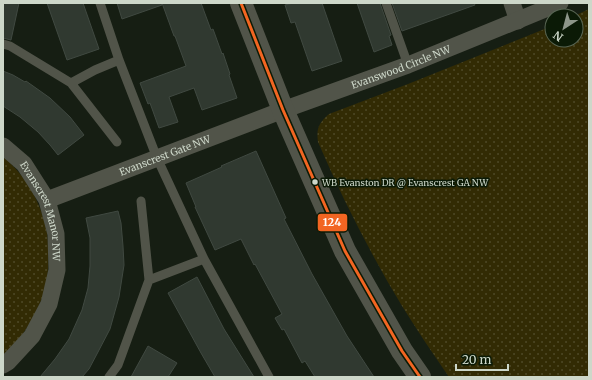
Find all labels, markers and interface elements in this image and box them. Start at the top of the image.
north arrow [544,8,584,48]
text: N [550,28,566,44]
street label: Evanswood Circle NW [349,42,453,92]
street label: Evanscrest Gate NW [118,132,213,179]
street label: Evanscrest Manor NW [17,159,63,262]
marker: WB Evanston DR @ Evanscrest GA NW [310,177,320,187]
place label: WB Evanston DR @ Evanscrest GA NW [321,177,489,188]
line badge: 124 [317,213,348,232]
text: 124 [323,215,341,229]
scale bar [456,346,508,372]
text: 20 m [462,352,491,367]

